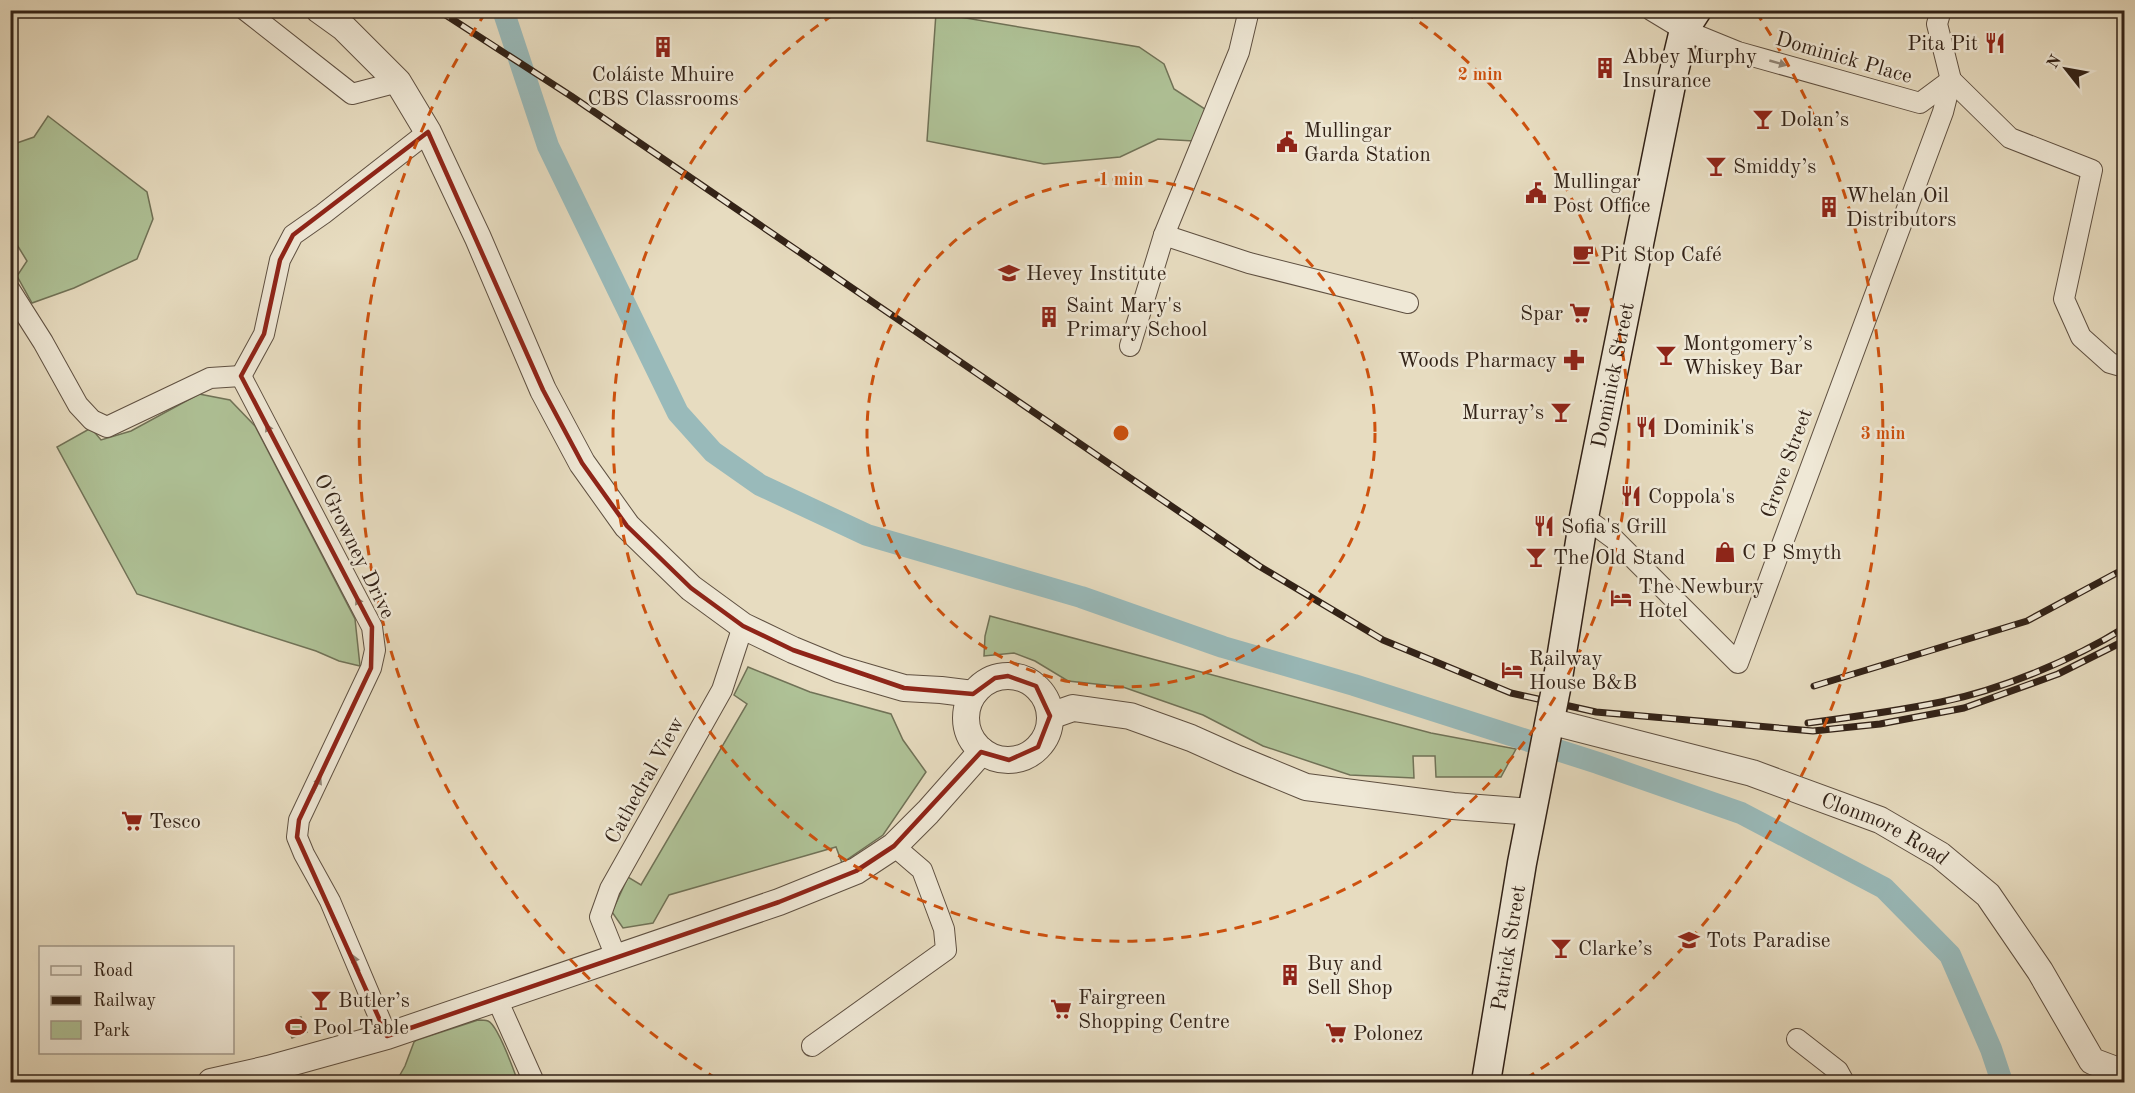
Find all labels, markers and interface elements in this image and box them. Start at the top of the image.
street label: Dominick Place [1773,29,1914,88]
restaurant icon: Pita Pit [1983,31,2007,55]
place label: Pita Pit [1907,34,1978,55]
building icon: Coláiste Mhuire CBS Classrooms [651,35,675,59]
north arrow [2036,39,2096,99]
place label: Abbey Murphy Insurance [1622,47,1757,92]
text: N [2045,52,2065,72]
building icon: Abbey Murphy Insurance [1593,56,1617,80]
one-way arrow [1769,59,1787,69]
place label: Coláiste Mhuire CBS Classrooms [587,65,739,110]
text: 2 min [1457,66,1503,84]
bar icon: Dolan’s [1751,107,1775,131]
place label: Dolan’s [1780,110,1849,131]
place label: Mullingar Garda Station [1304,121,1431,166]
public building icon: Mullingar Garda Station [1275,130,1299,154]
bar icon: Smiddy’s [1704,154,1728,178]
place label: Smiddy’s [1733,157,1816,178]
text: 1 min [1098,171,1144,189]
place label: Mullingar Post Office [1553,172,1651,217]
public building icon: Mullingar Post Office [1524,181,1548,205]
place label: Whelan Oil Distributors [1846,186,1956,231]
building icon: Whelan Oil Distributors [1817,195,1841,219]
cafe icon: Pit Stop Café [1571,242,1595,266]
place label: Pit Stop Café [1600,245,1722,266]
school or university icon: Hevey Institute [997,261,1021,285]
place label: Hevey Institute [1026,264,1166,285]
place label: Saint Mary's Primary School [1066,296,1208,341]
supermarket icon: Spar [1568,301,1592,325]
street label: Dominick Street [1589,301,1639,450]
place label: Spar [1520,304,1563,325]
building icon: Saint Mary's Primary School [1037,305,1061,329]
place label: Montgomery’s Whiskey Bar [1683,334,1813,379]
bar icon: Montgomery’s Whiskey Bar [1654,343,1678,367]
pharmacy icon: Woods Pharmacy [1562,348,1586,372]
place label: Woods Pharmacy [1398,351,1557,372]
bar icon: Murray’s [1549,400,1573,424]
place label: Murray’s [1462,403,1544,424]
street label: Grove Street [1758,406,1817,521]
restaurant icon: Dominik's [1634,415,1658,439]
place label: Dominik's [1663,418,1754,439]
centre of rings [1111,423,1131,443]
one-way arrow [265,424,275,441]
text: 3 min [1860,425,1906,443]
street label: O'Growney Drive [310,471,398,622]
restaurant icon: Coppola's [1619,484,1643,508]
place label: Coppola's [1648,487,1735,508]
restaurant icon: Sofia's Grill [1532,514,1556,538]
place label: Sofia's Grill [1561,517,1667,538]
shop icon: C P Smyth [1713,540,1737,564]
place label: C P Smyth [1742,543,1842,564]
bar icon: The Old Stand [1524,545,1548,569]
place label: The Old Stand [1553,548,1685,569]
place label: The Newbury Hotel [1638,577,1764,622]
hotel icon: The Newbury Hotel [1609,586,1633,610]
one-way arrow [355,597,365,614]
place label: Railway House B&B [1529,649,1637,694]
hotel icon: Railway House B&B [1500,658,1524,682]
street label: Cathedral View [602,714,689,848]
one-way arrow [312,776,321,793]
street label: Clonmore Road [1818,790,1952,870]
supermarket icon: Tesco [120,809,144,833]
place label: Tesco [149,812,201,833]
street label: Patrick Street [1489,884,1530,1012]
school or university icon: Tots Paradise [1677,928,1701,952]
place label: Tots Paradise [1706,931,1830,952]
bar icon: Clarke’s [1549,936,1573,960]
place label: Clarke’s [1578,939,1652,960]
legend [39,946,234,1054]
one-way arrow [351,953,361,971]
place label: Buy and Sell Shop [1307,954,1393,999]
text: Road [93,962,133,980]
building icon: Buy and Sell Shop [1278,963,1302,987]
bar icon: Butler’s [309,988,333,1012]
place label: Fairgreen Shopping Centre [1078,988,1230,1033]
place label: Butler’s [338,991,410,1012]
text: Railway [93,992,156,1010]
supermarket icon: Fairgreen Shopping Centre [1049,997,1073,1021]
sports icon: Pool Table [284,1015,308,1039]
place label: Pool Table [313,1018,409,1039]
supermarket icon: Polonez [1324,1021,1348,1045]
text: Park [93,1022,130,1040]
place label: Polonez [1353,1024,1423,1045]

